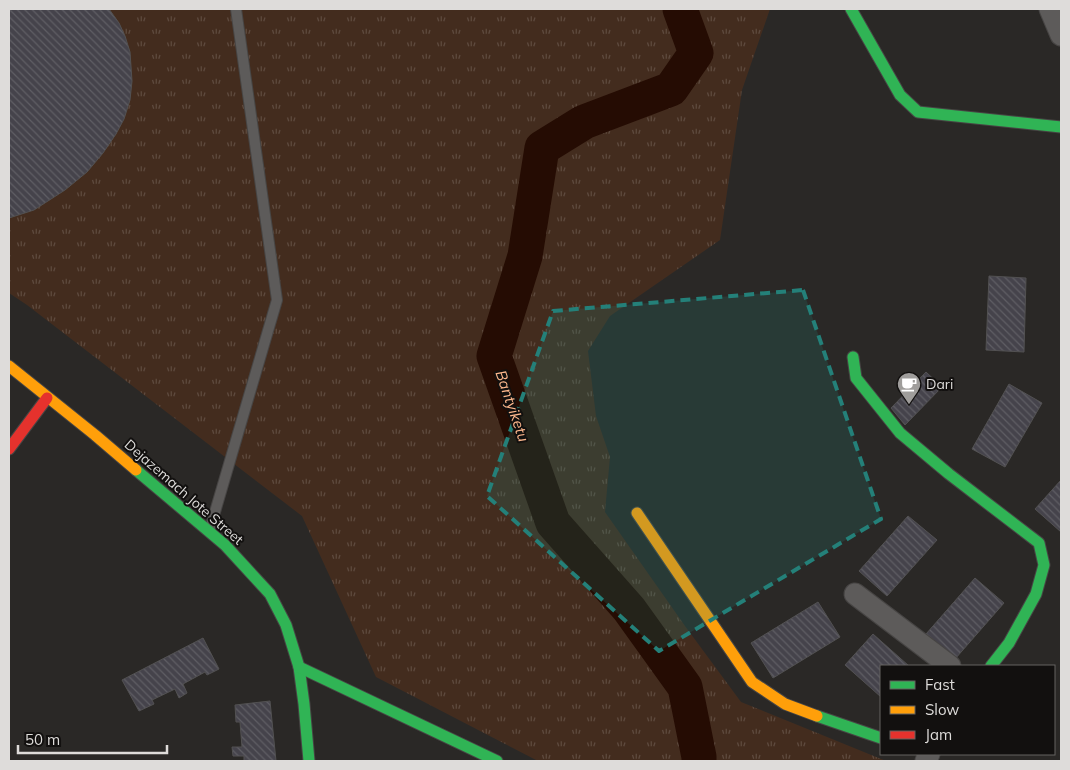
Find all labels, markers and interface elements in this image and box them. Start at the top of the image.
water label: Bantyiketu [491,368,534,444]
cafe icon: Dari [896,371,922,405]
place label: Dari [926,375,953,393]
street label: Dejazemach Jote Street [121,436,247,549]
legend [880,665,1055,755]
text: Fast [925,675,955,694]
text: Slow [925,700,959,719]
scale bar [18,722,166,754]
text: Jam [925,725,952,744]
text: 50 m [25,730,60,749]

